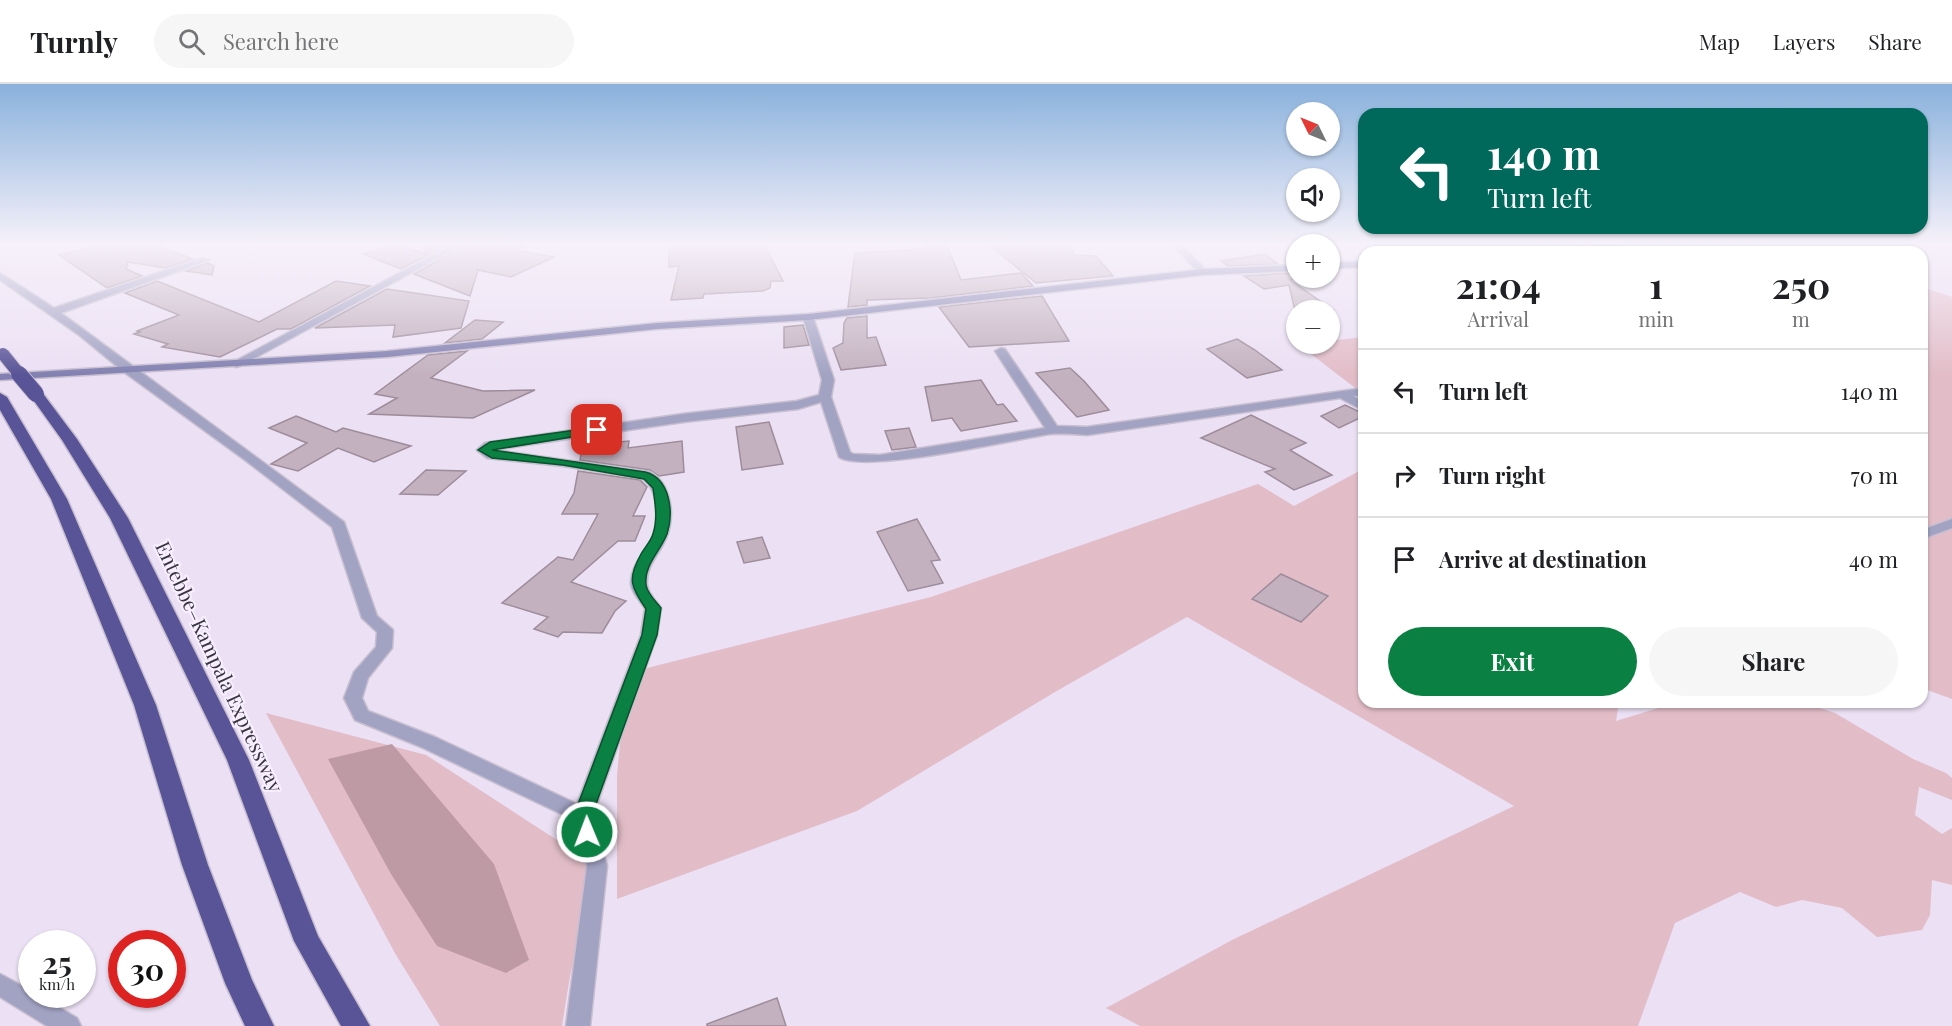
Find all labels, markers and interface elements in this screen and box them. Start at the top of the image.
search box [154,14,574,68]
text: Turnly [30,23,118,60]
icon: search [175,25,208,58]
text: Search here [223,26,339,56]
text: Map [1699,27,1740,55]
text: Layers [1773,27,1835,55]
text: Share [1868,27,1922,55]
north arrow [1286,102,1340,156]
map controls [1286,102,1340,354]
text: 140 m [1487,125,1600,181]
icon: left [1388,132,1466,210]
button: sound [1286,168,1340,222]
text: Turn left [1487,179,1591,215]
button: + [1286,234,1340,288]
text: 21:04 [1456,260,1541,308]
text: 1 [1649,260,1663,308]
text: 250 [1772,260,1830,308]
button: − [1286,300,1340,354]
text: Arrival [1467,305,1529,332]
text: min [1638,305,1674,332]
text: m [1792,305,1810,332]
icon: left [1388,375,1421,408]
text: Turn left [1439,376,1528,406]
text: 140 m [1841,376,1898,406]
pin [571,404,622,455]
icon: arrive [580,413,613,446]
icon: right [1388,459,1421,492]
text: Turn right [1439,460,1545,490]
text: 70 m [1851,460,1898,490]
street label: Entebbe–Kampala Expressway [150,536,291,796]
icon: arrive [1388,543,1421,576]
text: Arrive at destination [1439,544,1647,574]
text: 40 m [1849,544,1898,574]
button: Exit [1388,627,1637,696]
button: Share [1649,627,1898,696]
position arrow [555,800,619,864]
speed limit sign: 30 [108,930,186,1008]
text: 25 [42,942,72,982]
text: km/h [39,974,75,994]

